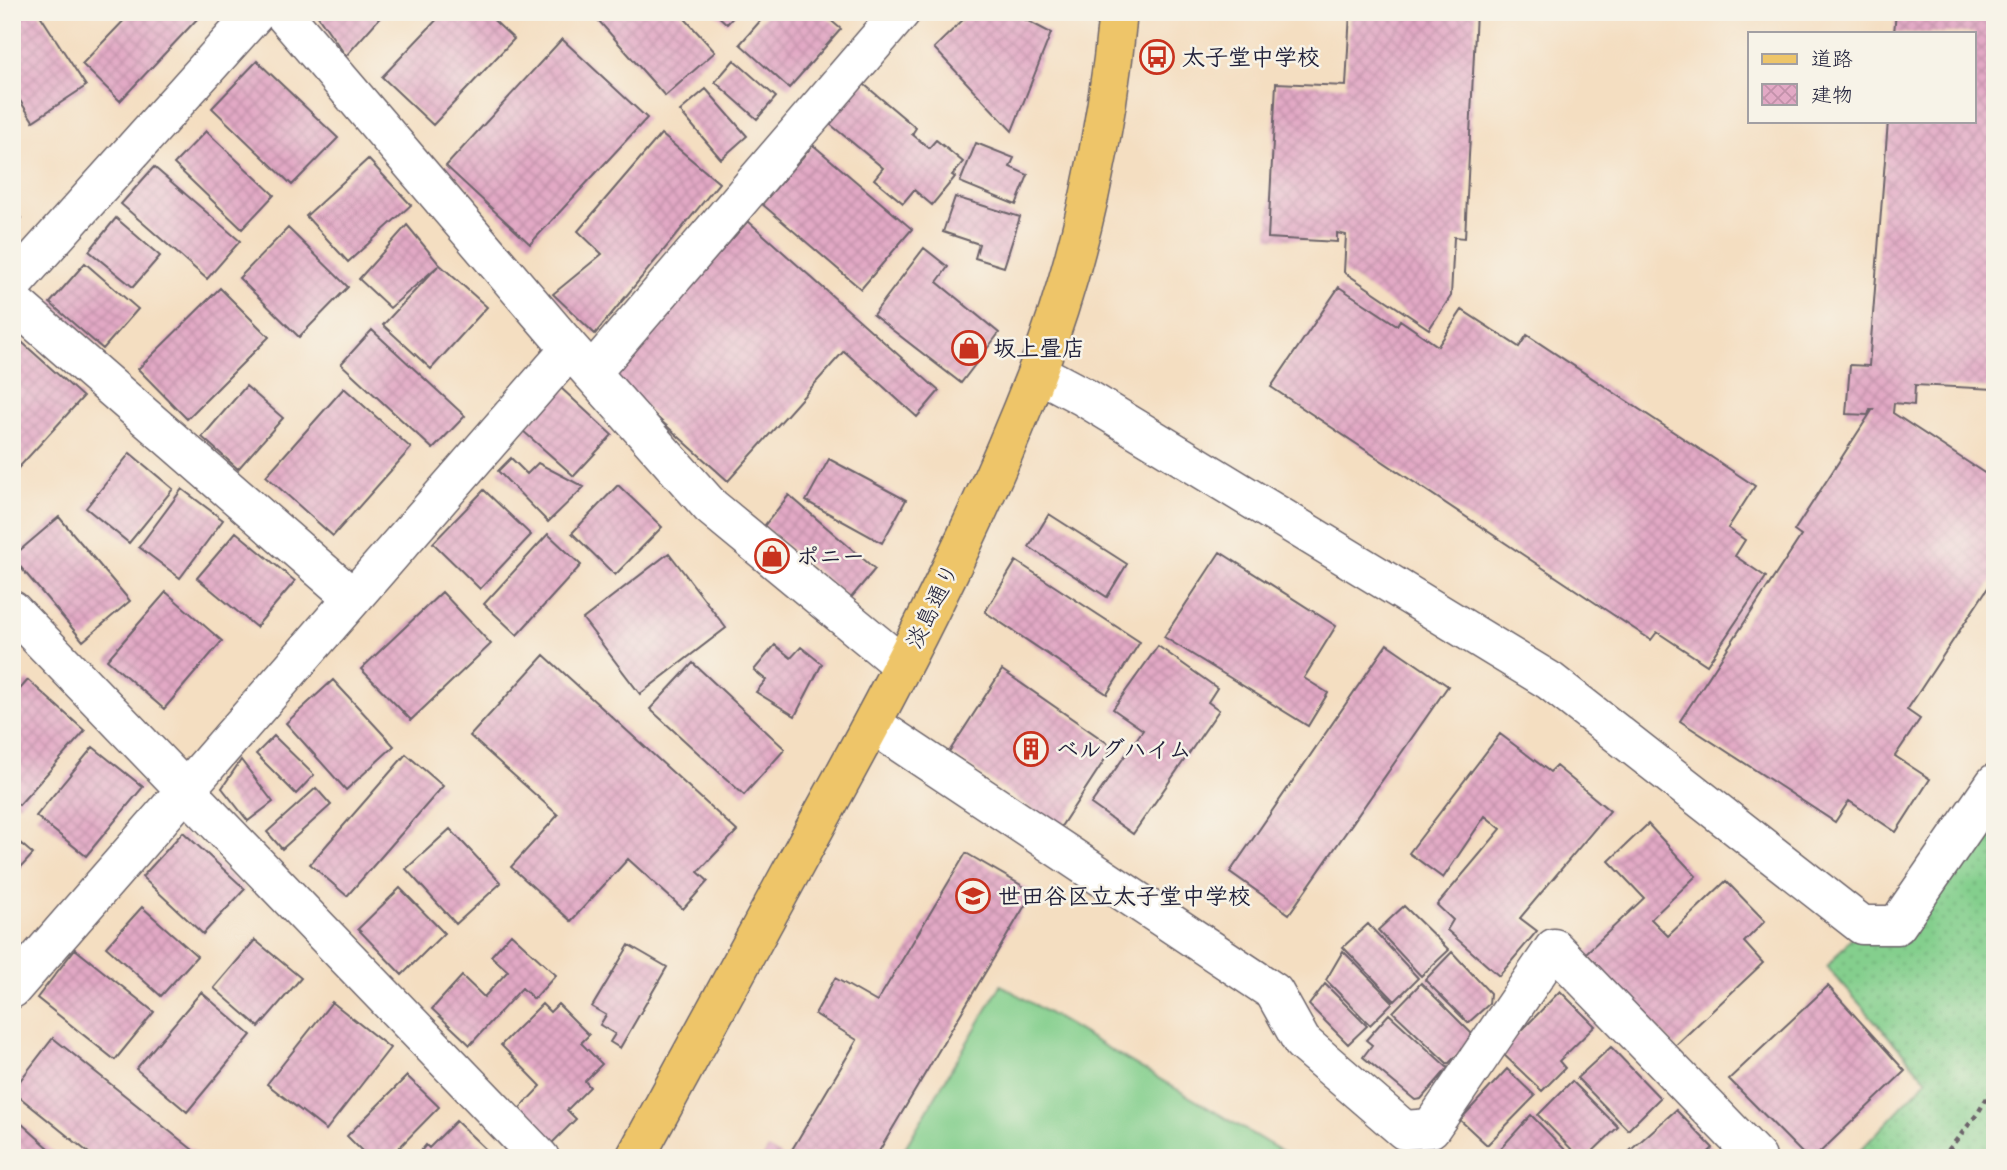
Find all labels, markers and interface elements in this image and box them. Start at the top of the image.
legend [1748,32,1976,122]
bus stop icon: 太子堂中学校 [1138,38,1176,76]
place label: 太子堂中学校 [1182,43,1320,72]
text: 道路 [1811,46,1853,73]
text: 建物 [1811,82,1853,109]
shop icon: 坂上畳店 [950,329,988,367]
place label: 坂上畳店 [993,334,1085,363]
shop icon: ポニー [753,537,791,575]
place label: ポニー [796,542,865,571]
street label: 淡島通り [899,559,966,654]
building icon: ベルグハイム [1012,730,1050,768]
place label: ベルグハイム [1056,735,1192,764]
school or university icon: 世田谷区立太子堂中学校 [954,877,992,915]
place label: 世田谷区立太子堂中学校 [998,882,1251,911]

